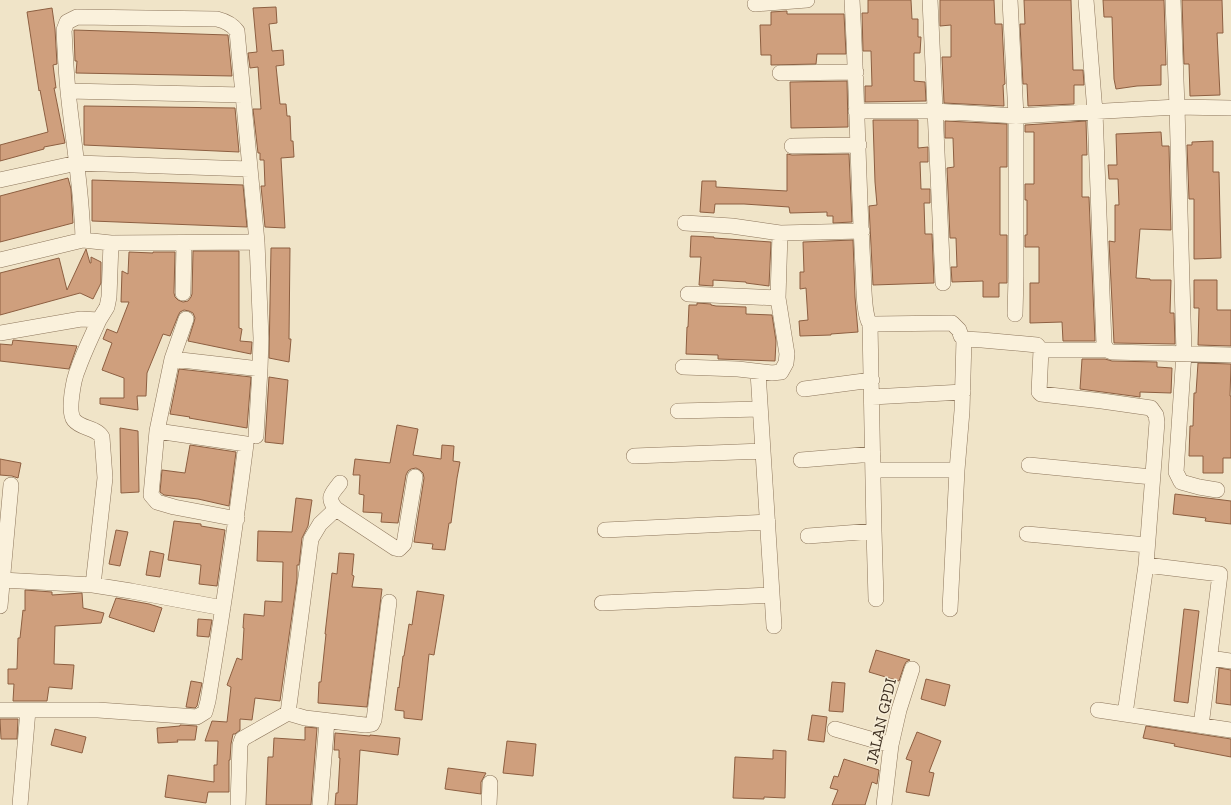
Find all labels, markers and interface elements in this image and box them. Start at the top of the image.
street label: JALAN GPDI [862,676,900,766]

